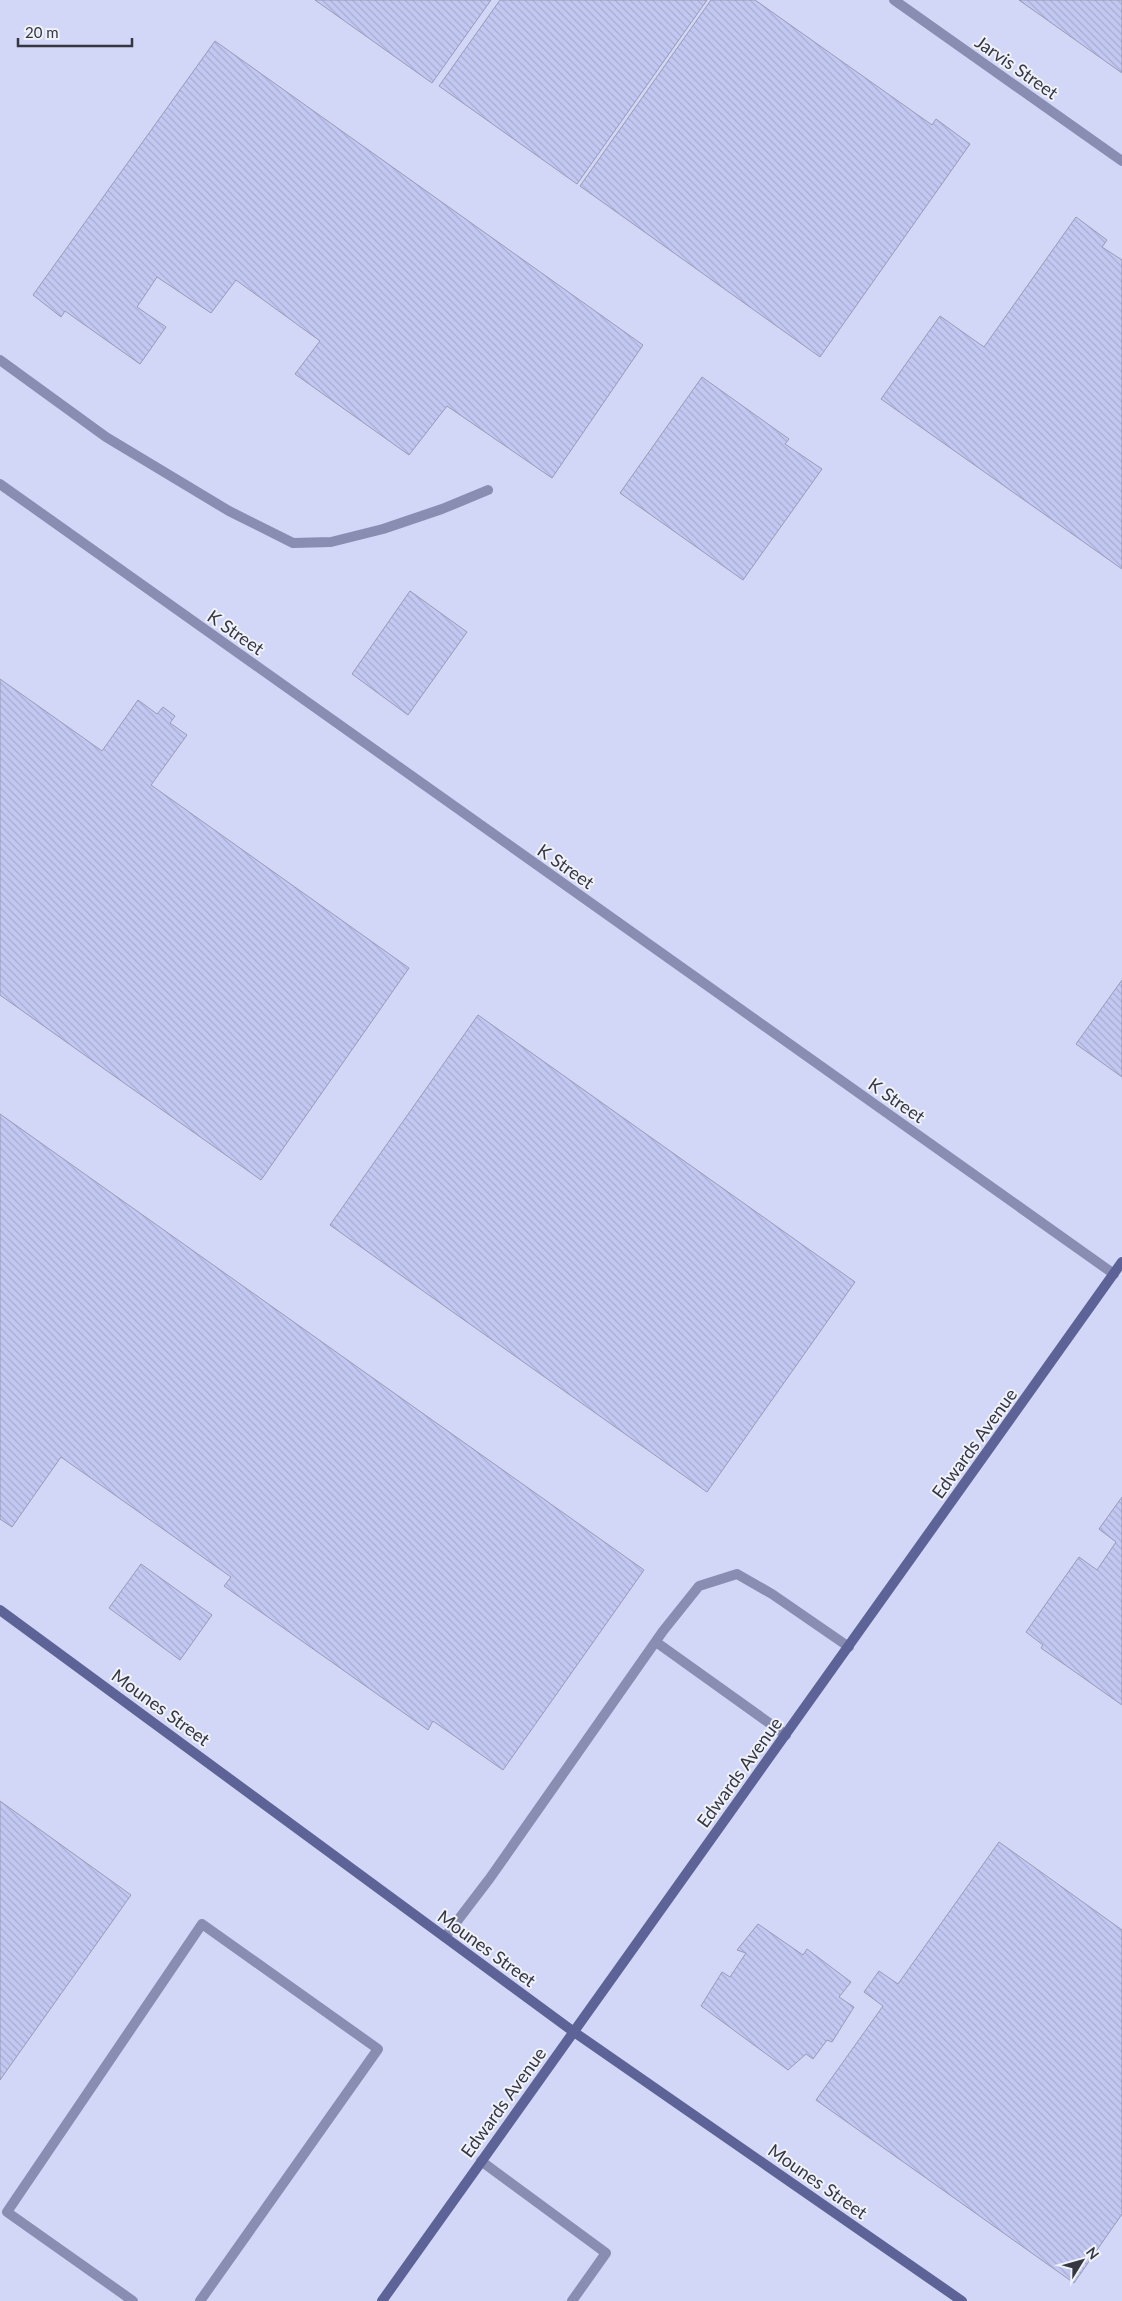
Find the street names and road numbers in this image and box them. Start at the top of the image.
street label: Jarvis Street [971,30,1063,104]
street label: K Street [204,605,269,660]
street label: K Street [534,839,599,894]
street label: K Street [865,1073,930,1128]
street label: Edwards Avenue [927,1384,1021,1502]
street label: Mounes Street [108,1664,215,1750]
street label: Edwards Avenue [692,1713,786,1831]
street label: Mounes Street [434,1905,541,1991]
street label: Edwards Avenue [456,2043,550,2161]
street label: Mounes Street [764,2139,872,2224]

